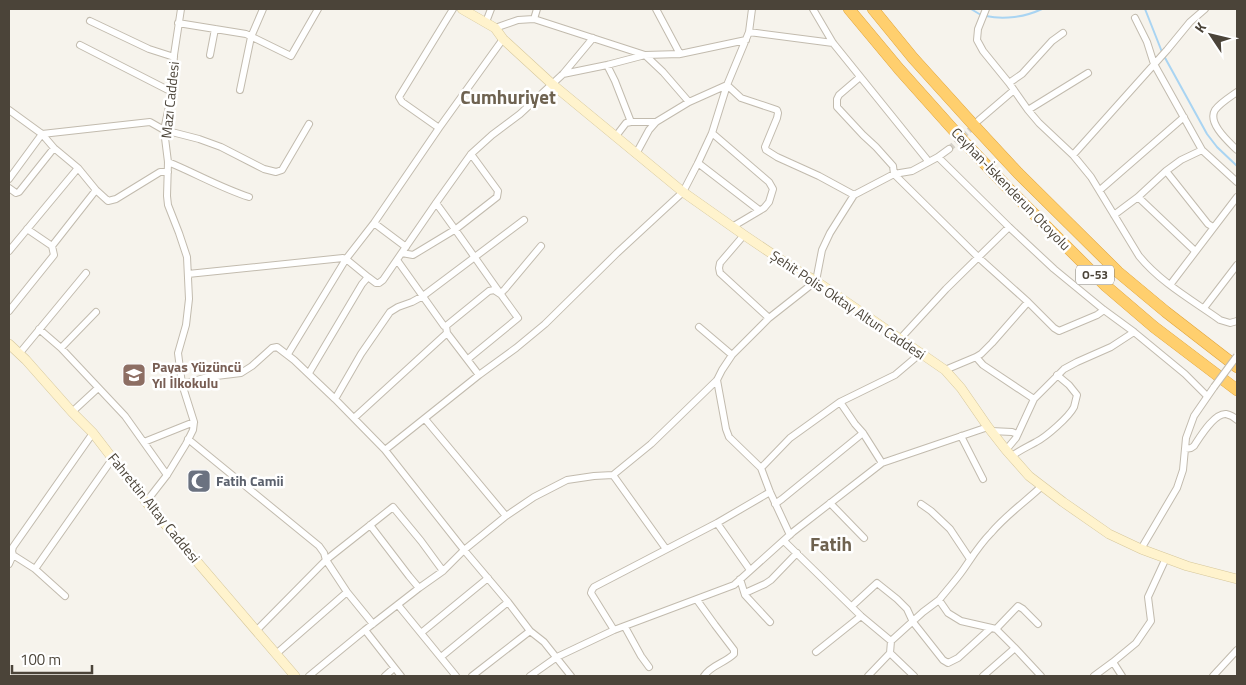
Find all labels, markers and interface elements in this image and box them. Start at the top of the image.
north arrow [1186,10,1236,60]
text: K [1189,17,1211,37]
street label: Mazı Caddesi [155,60,184,140]
district label: Cumhuriyet [460,82,556,111]
street label: Ceyhan-İskenderun Otoyolu [947,122,1076,255]
street label: Şehit Polis Oktay Altun Caddesi [767,245,930,364]
road number: O-53 [1076,266,1114,284]
place label: Payas Yüzüncü Yıl İlkokulu [152,356,242,393]
school or university icon: Payas Yüzüncü Yıl İlkokulu [121,362,147,388]
street label: Fahrettin Altay Caddesi [103,448,205,567]
mosque icon: Fatih Camii [186,468,212,494]
place label: Fatih Camii [216,470,284,491]
district label: Fatih [810,529,852,558]
scale bar [12,642,92,674]
text: 100 m [20,648,61,671]

